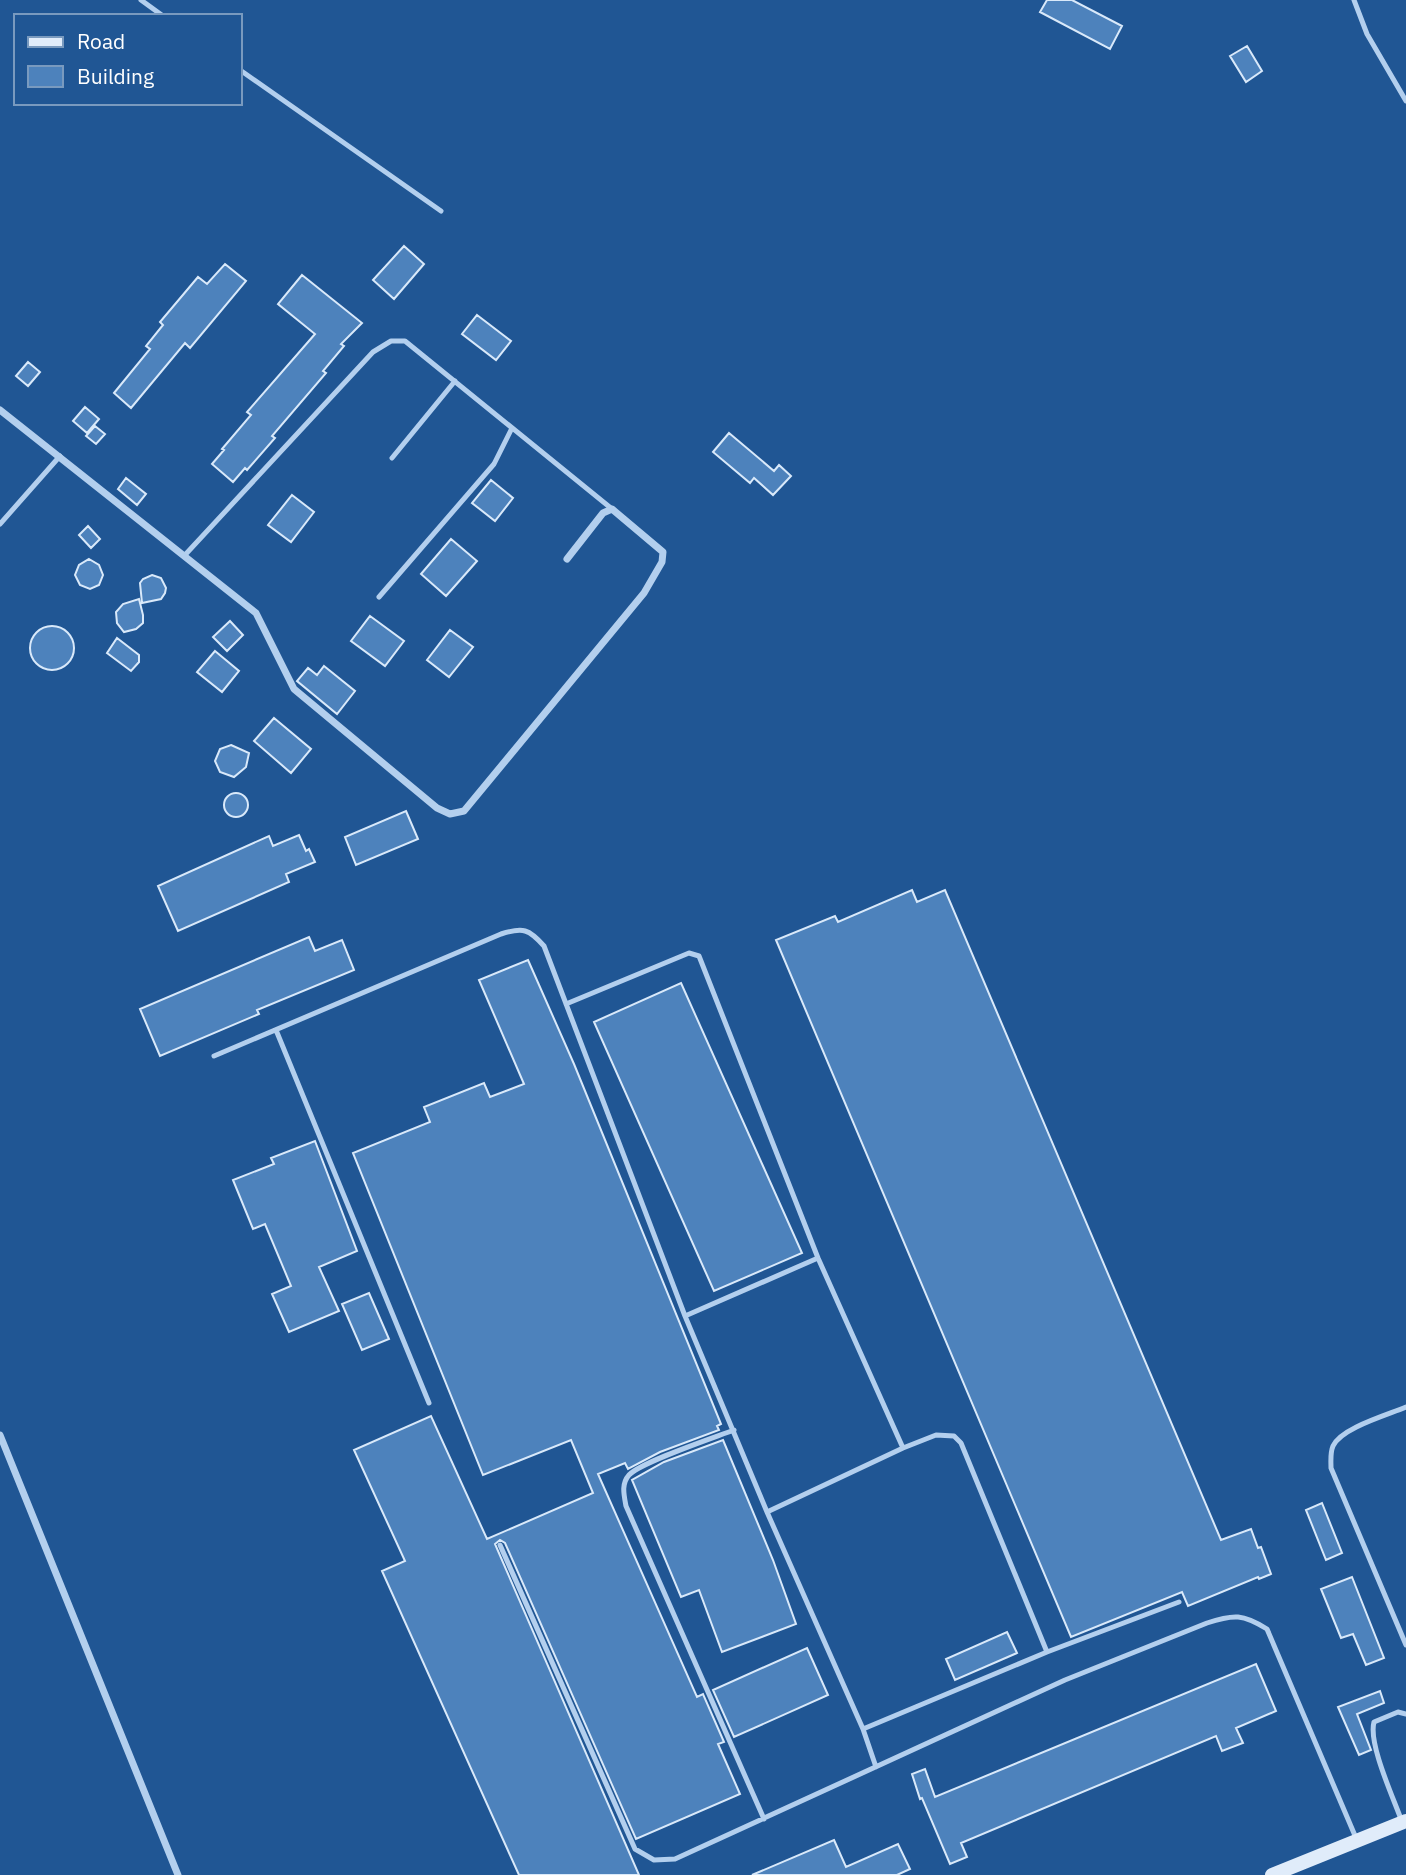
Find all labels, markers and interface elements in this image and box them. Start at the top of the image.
legend [14,14,242,105]
text: Road [77,27,125,55]
text: Building [77,62,154,90]

